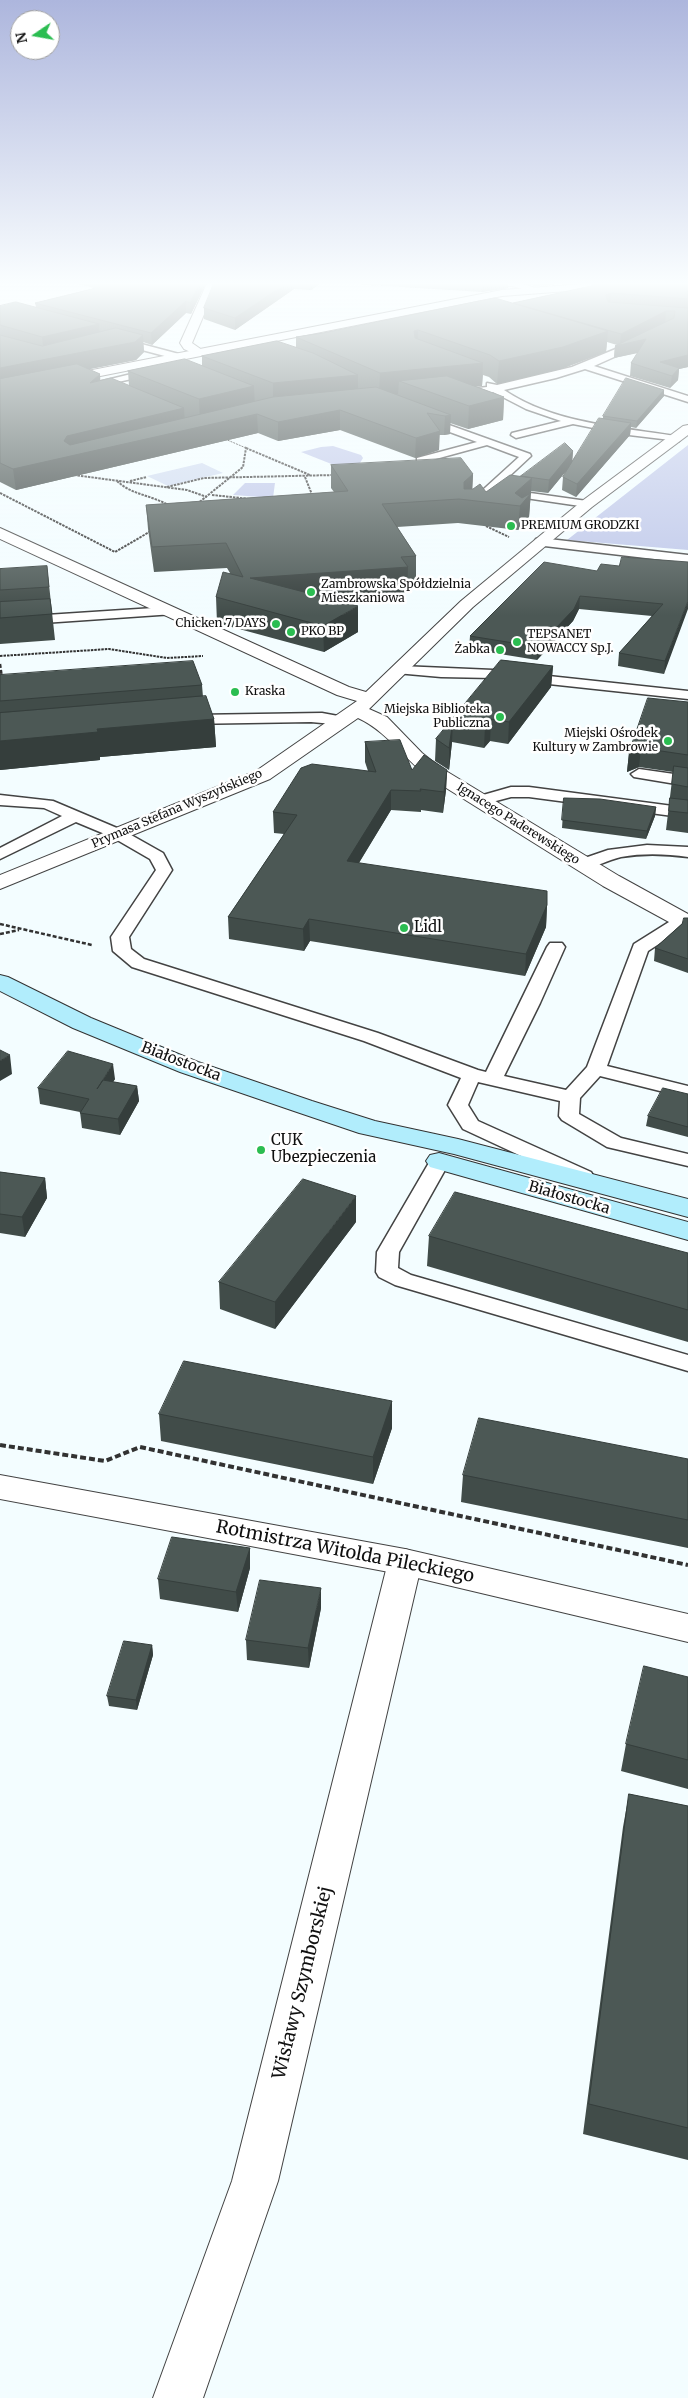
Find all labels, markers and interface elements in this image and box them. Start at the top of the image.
north arrow [10,10,60,60]
text: N [11,31,31,45]
place label: PREMIUM GRODZKI [521,519,640,533]
marker: PREMIUM GRODZKI [505,520,517,532]
place label: Zambrowska Spółdzielnia Mieszkaniowa [321,578,471,606]
marker: Zambrowska Spółdzielnia Mieszkaniowa [305,586,317,598]
place label: Chicken 7 DAYS [175,617,266,631]
marker: Chicken 7 DAYS [270,618,282,630]
place label: PKO BP [301,625,344,639]
marker: PKO BP [285,626,297,638]
place label: TEPSANET NOWACCY Sp.J. [527,628,614,656]
marker: TEPSANET NOWACCY Sp.J. [511,636,523,648]
place label: Żabka [455,643,490,657]
marker: Żabka [494,644,506,656]
place label: Kraska [245,685,285,699]
marker: Kraska [229,686,241,698]
place label: Miejska Biblioteka Publiczna [384,703,490,731]
marker: Miejska Biblioteka Publiczna [494,711,506,723]
place label: Miejski Ośrodek Kultury w Zambrowie [532,727,658,755]
marker: Miejski Ośrodek Kultury w Zambrowie [662,735,674,747]
street label: Prymasa Stefana Wyszyńskiego [90,766,264,852]
street label: Ignacego Paderewskiego [454,780,582,868]
place label: Lidl [414,919,442,937]
marker: Lidl [398,922,410,934]
street label: Białostocka [139,1039,223,1085]
place label: CUK Ubezpieczenia [271,1132,376,1167]
marker: CUK Ubezpieczenia [255,1144,267,1156]
street label: Białostocka [526,1178,612,1218]
street label: Rotmistrza Witolda Pileckiego [214,1516,476,1588]
street label: Wisławy Szymborskiej [269,1884,337,2082]

